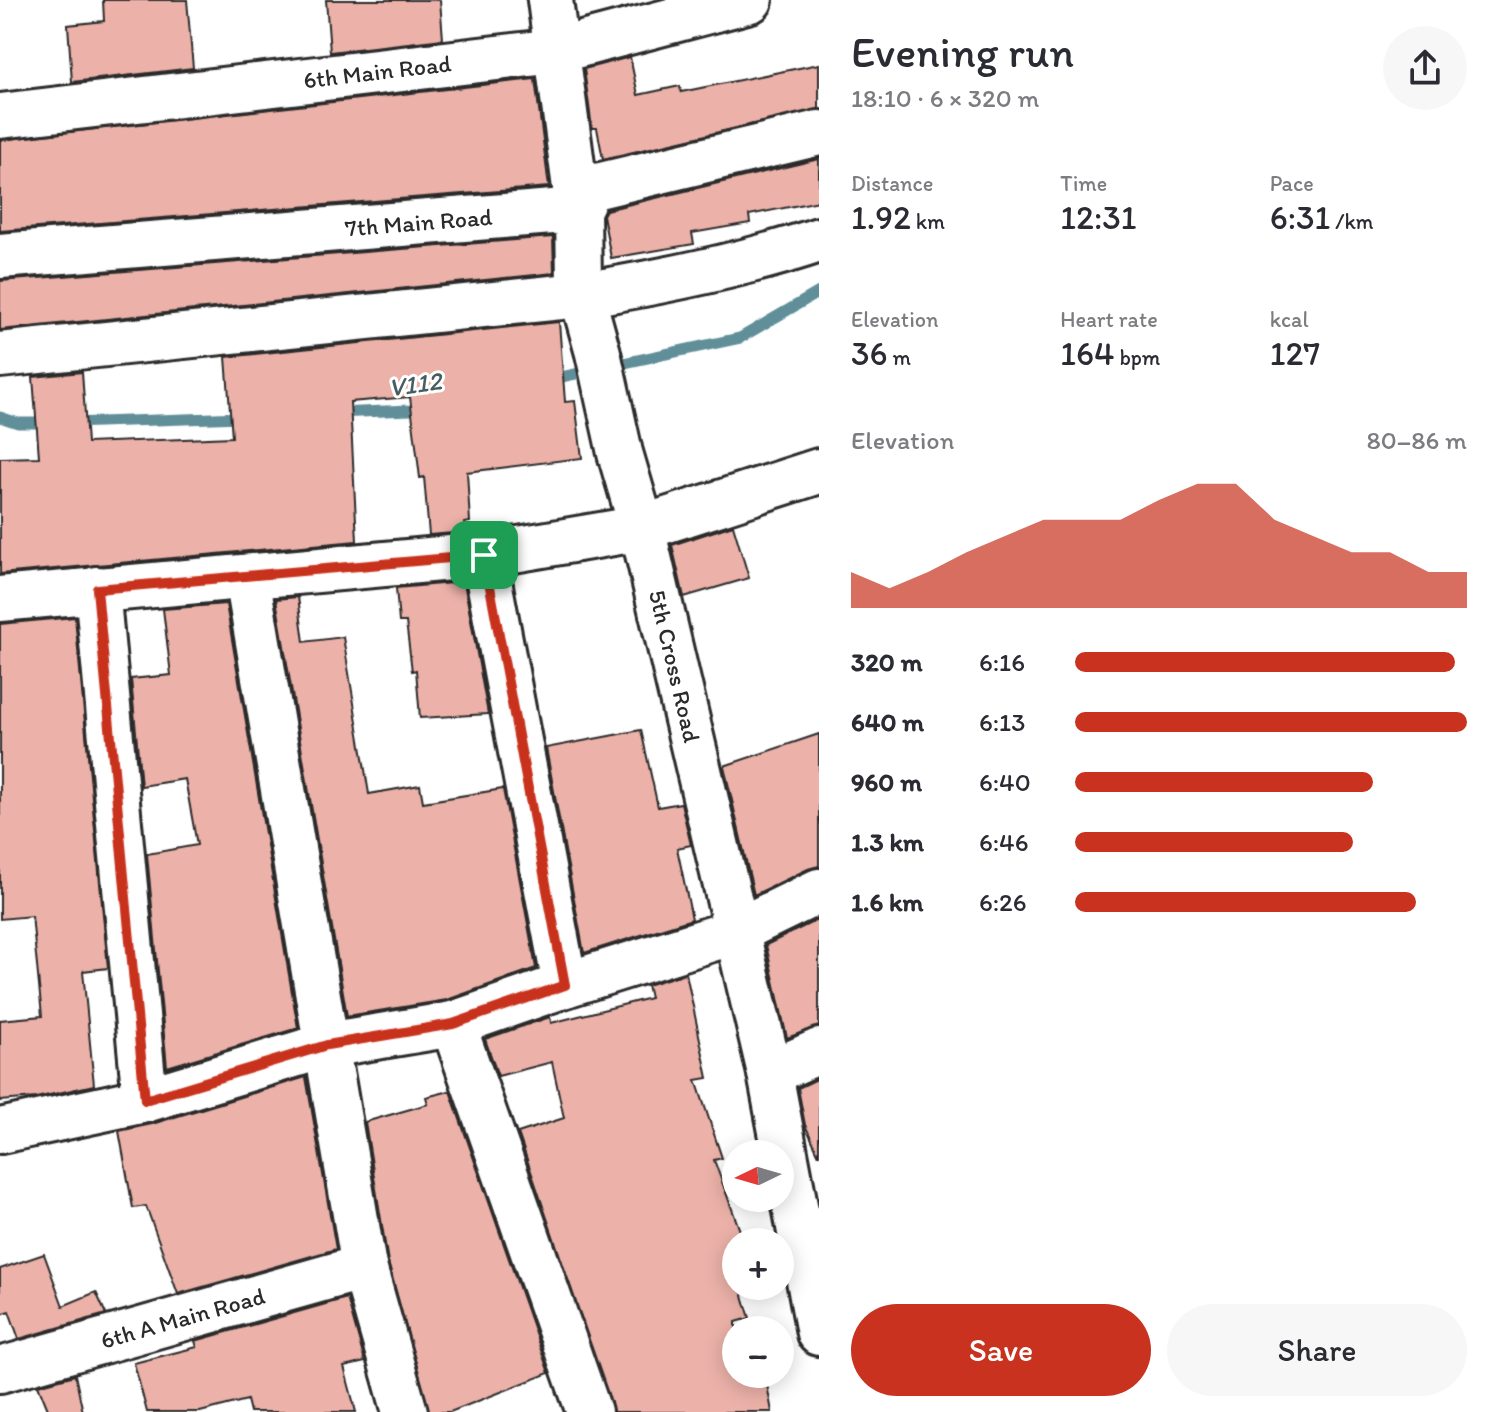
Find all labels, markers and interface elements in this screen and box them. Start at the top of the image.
text: Evening run [851,25,1074,78]
button: share [1383,26,1467,110]
street label: 6th Main Road [302,48,453,94]
text: 18:10 · 6 × 320 m [851,82,1039,114]
text: Distance [851,170,933,197]
text: Time [1060,170,1107,197]
text: Pace [1270,170,1314,197]
text: 1.92 [851,197,911,238]
text: 12:31 [1060,197,1137,238]
text: 6:31 [1270,197,1330,238]
street label: 7th Main Road [344,202,494,243]
text: km [911,208,945,235]
text: /km [1330,208,1374,235]
text: Elevation [851,306,938,333]
text: Heart rate [1060,306,1158,333]
text: kcal [1270,306,1309,333]
text: 36 [851,333,888,374]
text: 164 [1060,333,1115,374]
text: 127 [1270,333,1320,374]
text: m [888,344,911,371]
text: bpm [1115,344,1160,371]
water label: V112 [386,364,446,404]
text: Elevation [851,424,954,456]
text: 80–86 m [1367,424,1467,456]
pin [450,521,518,589]
icon: arrive [462,533,506,577]
street label: 5th Cross Road [643,587,707,745]
text: 320 m [851,646,923,678]
text: 6:16 [979,646,1025,678]
text: 640 m [851,706,924,738]
text: 6:13 [979,706,1025,738]
text: 960 m [851,766,922,798]
text: 6:40 [979,766,1031,798]
text: 1.3 km [851,826,924,858]
text: 6:46 [979,826,1029,858]
text: 1.6 km [851,886,923,918]
text: 6:26 [979,886,1027,918]
north arrow [722,1140,794,1212]
map controls [722,1140,794,1388]
button: + [722,1228,794,1300]
street label: 6th A Main Road [97,1281,268,1355]
button: Save [851,1304,1151,1396]
button: Share [1167,1304,1467,1396]
button: − [722,1316,794,1388]

